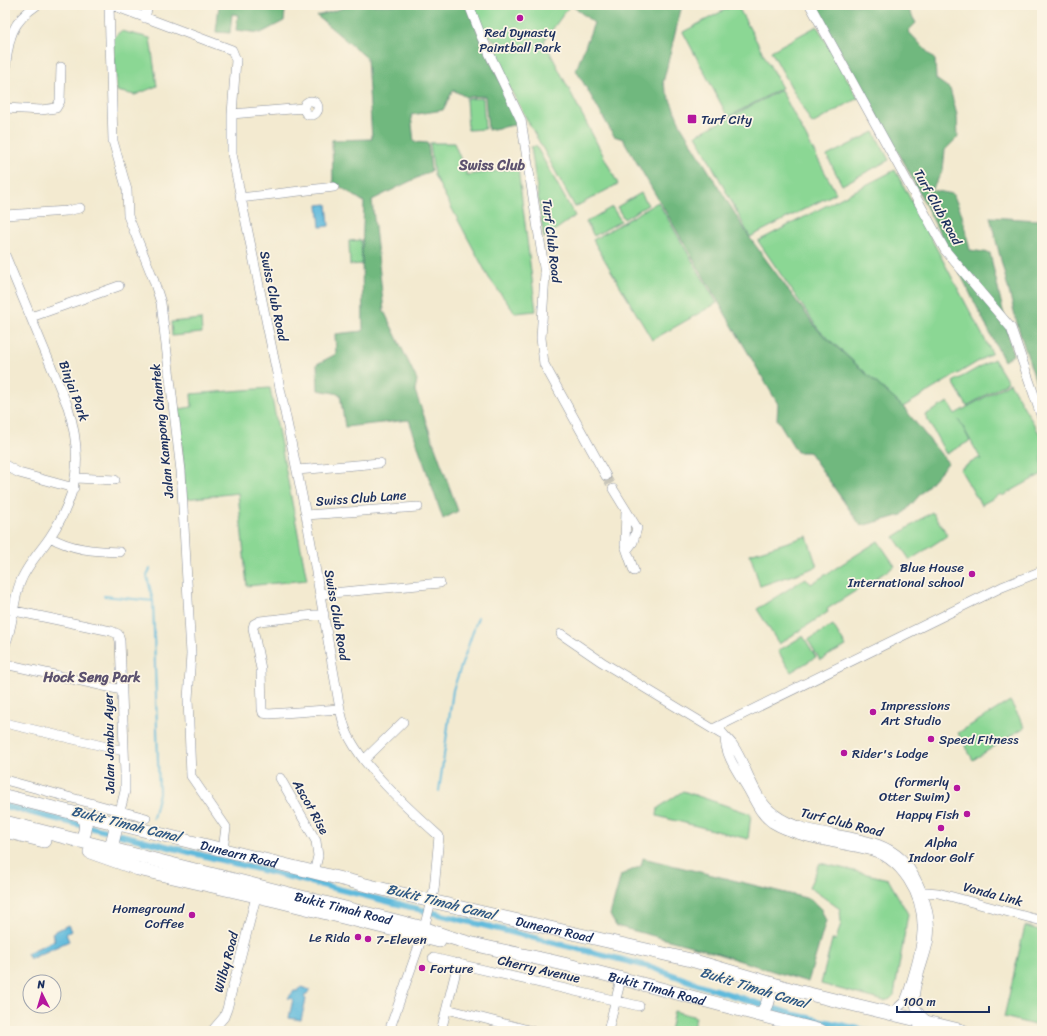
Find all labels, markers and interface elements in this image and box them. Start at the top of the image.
marker: Red Dynasty Paintball Park [515,13,525,23]
place label: Red Dynasty Paintball Park [479,21,561,59]
place label: Turf City [701,108,752,131]
marker: Turf City [686,113,698,125]
district label: Swiss Club [458,153,525,178]
street label: Turf Club Road [908,165,969,250]
street label: Turf Club Road [535,198,569,285]
street label: Swiss Club Road [253,249,295,345]
street label: Binjai Park [52,357,96,425]
street label: Jalan Kampong Chantek [144,363,181,500]
street label: Swiss Club Lane [315,483,407,513]
place label: Blue House International school [847,556,964,594]
street label: Swiss Club Road [318,568,357,663]
marker: Blue House International school [967,569,977,579]
district label: Hock Seng Park [42,665,141,690]
street label: Jalan Jambu Ayer [97,692,121,795]
place label: Impressions Art Studio [880,694,951,732]
marker: Impressions Art Studio [868,707,878,717]
place label: Speed Fitness [939,728,1019,751]
marker: Speed Fitness [926,734,936,744]
place label: Rider's Lodge [852,742,929,765]
marker: Rider's Lodge [839,748,849,758]
place label: (formerly Otter Swim) [879,770,950,808]
street label: Ascot Rise [286,774,336,839]
marker: (formerly Otter Swim) [952,783,962,793]
water label: Bukit Timah Canal [69,798,186,850]
street label: Turf Club Road [798,801,887,844]
place label: Happy Fish [896,803,959,826]
marker: Happy Fish [962,809,972,819]
marker: Alpha Indoor Golf [936,823,946,833]
place label: Alpha Indoor Golf [908,831,975,869]
street label: Dunearn Road [198,833,281,875]
street label: Vanda Link [961,875,1025,913]
water label: Bukit Timah Canal [384,876,501,928]
street label: Bukit Timah Road [292,884,396,931]
place label: Homeground Coffee [112,897,185,935]
street label: Dunearn Road [513,909,596,949]
marker: Homeground Coffee [187,910,197,920]
place label: Le Rida [309,926,350,949]
street label: Wilby Road [207,928,245,995]
place label: 7-Eleven [376,928,427,951]
marker: Le Rida [353,932,363,942]
marker: 7-Eleven [363,934,373,944]
street label: Cherry Avenue [496,948,582,990]
place label: Forture [430,957,473,980]
water label: Bukit Timah Canal [697,960,814,1017]
marker: Forture [417,963,427,973]
street label: Bukit Timah Road [606,964,709,1012]
north arrow [22,974,62,1014]
text: N [36,975,46,994]
scale bar [897,988,989,1014]
text: 100 m [903,991,936,1013]

